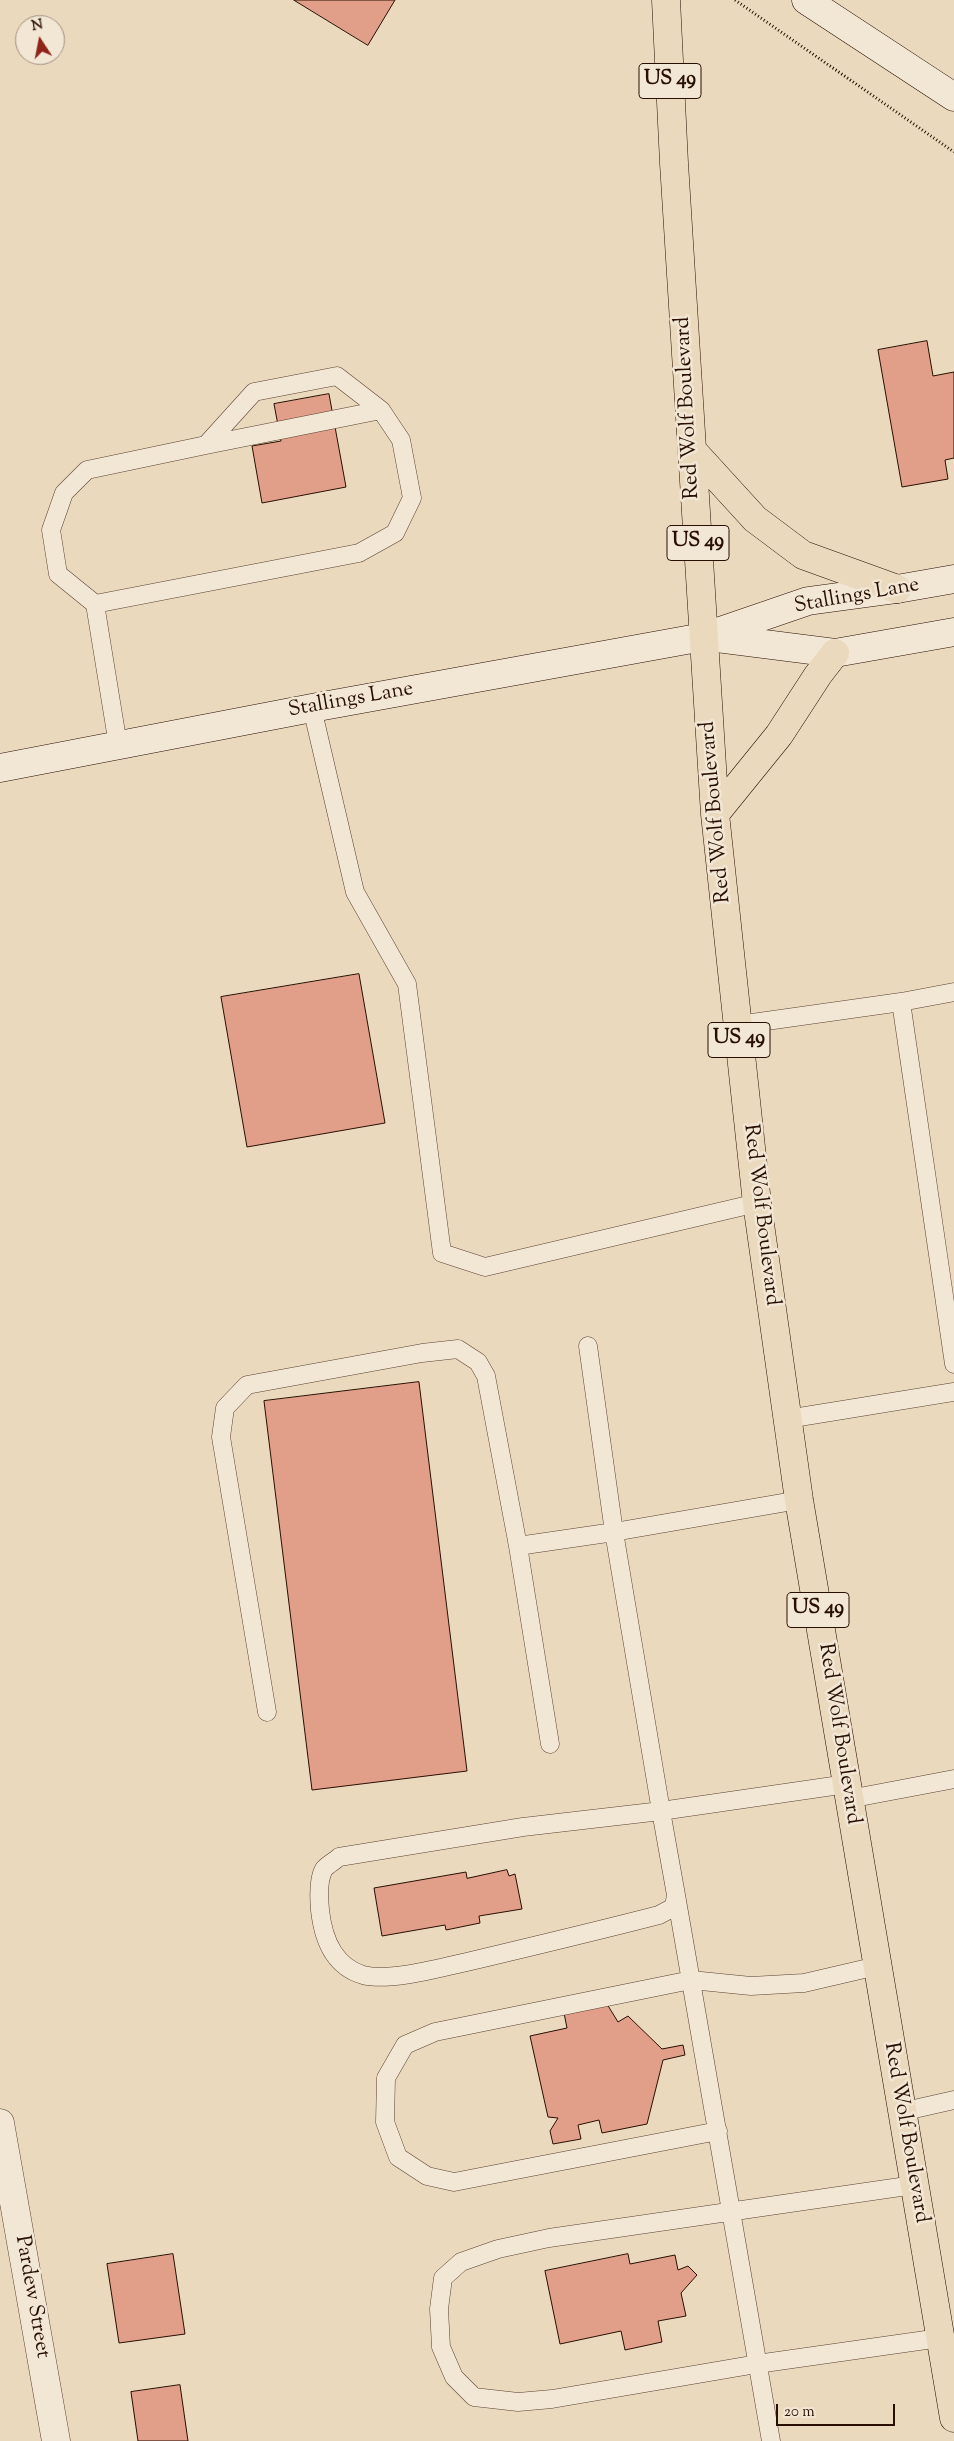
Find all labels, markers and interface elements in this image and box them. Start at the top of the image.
north arrow [15,15,65,65]
text: N [30,15,45,37]
road number: US 49 [639,64,701,98]
street label: Red Wolf Boulevard [672,316,706,500]
road number: US 49 [667,526,729,560]
street label: Stallings Lane [792,574,922,620]
street label: Stallings Lane [286,678,416,724]
street label: Red Wolf Boulevard [696,720,738,904]
road number: US 49 [708,1022,770,1058]
street label: Red Wolf Boulevard [736,1123,784,1307]
road number: US 49 [787,1592,849,1628]
street label: Red Wolf Boulevard [811,1642,865,1826]
street label: Red Wolf Boulevard [877,2041,933,2225]
street label: Pardew Street [8,2234,54,2360]
scale bar [779,2394,898,2426]
text: 20 m [784,2402,815,2423]

